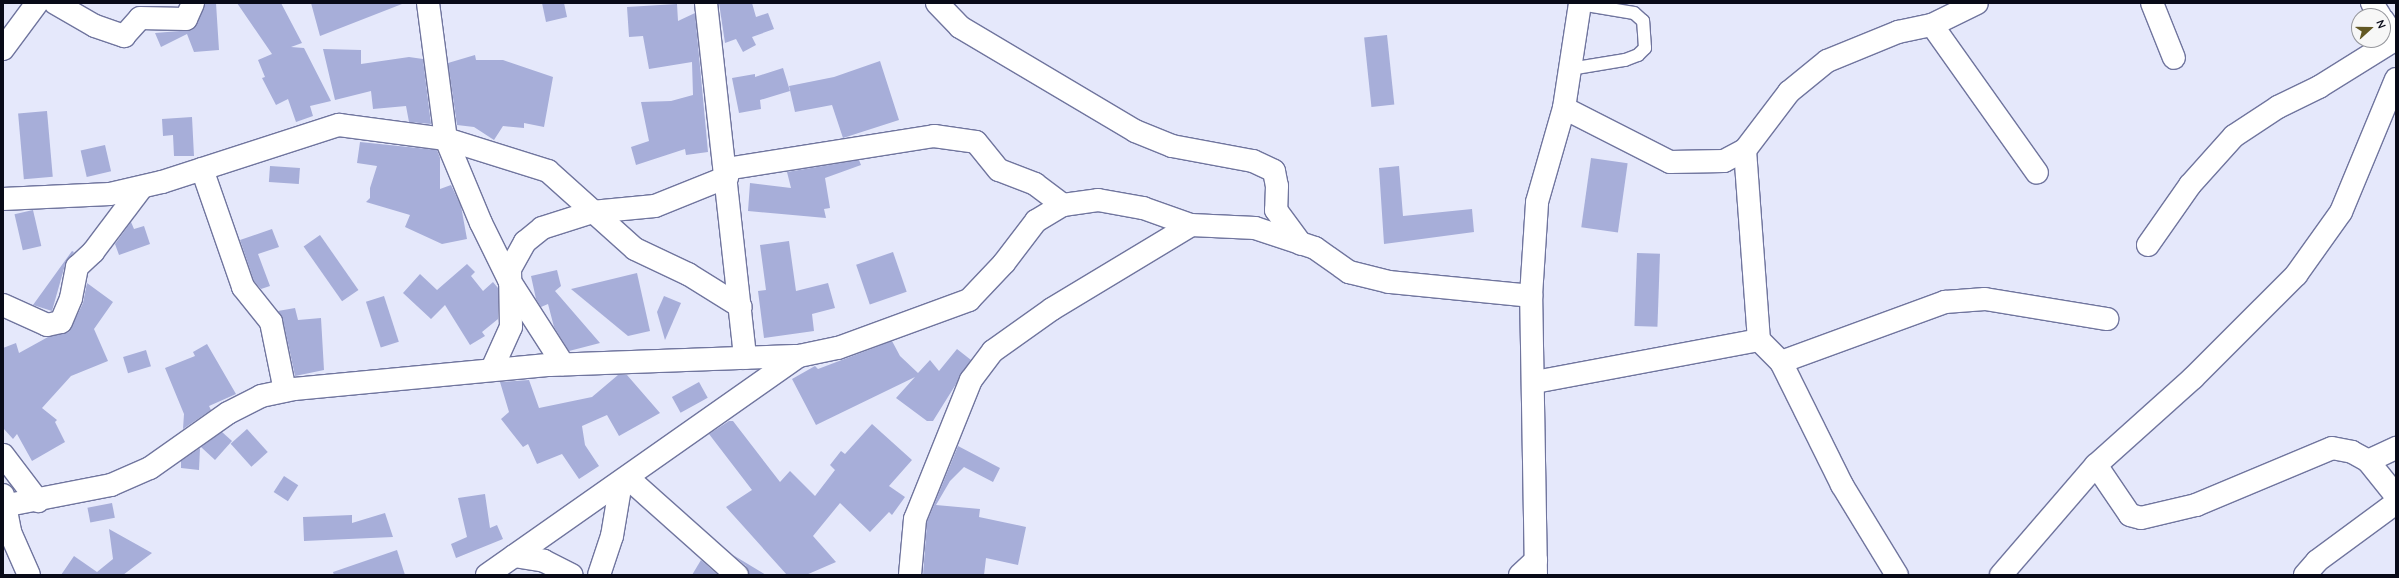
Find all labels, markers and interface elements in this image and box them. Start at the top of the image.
north arrow [2351,8,2391,48]
text: N [2373,18,2389,30]

